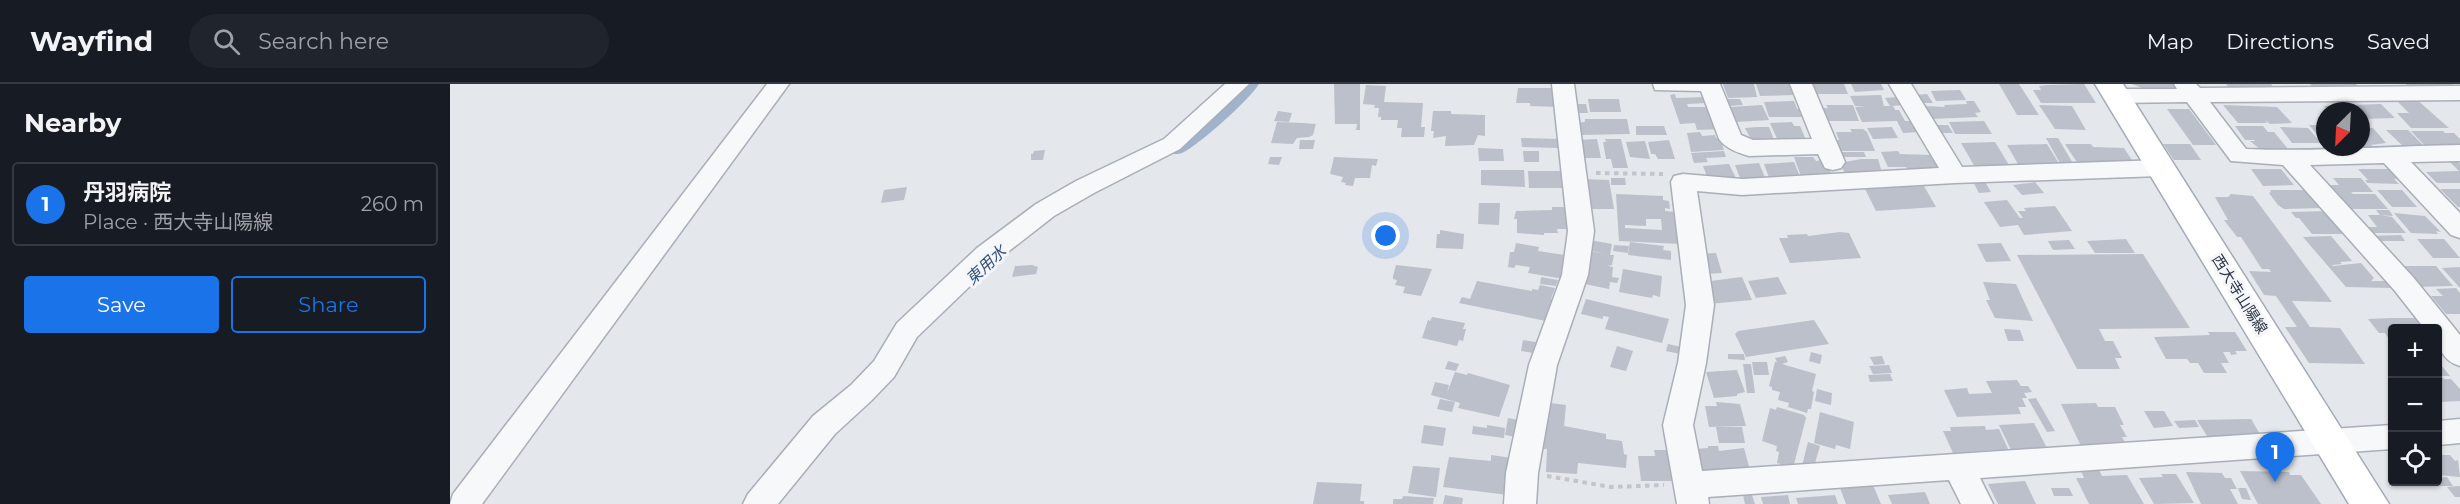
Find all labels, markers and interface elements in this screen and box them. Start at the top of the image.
search box [189,14,609,68]
text: Wayfind [30,24,153,58]
icon: search [210,25,243,58]
text: Search here [258,28,389,55]
text: Map [2147,29,2193,54]
text: Directions [2226,29,2334,54]
text: Saved [2367,29,2430,54]
north arrow [2316,102,2370,156]
text: Nearby [24,107,121,139]
text: 丹羽病院 [83,179,171,206]
text: 1 [42,192,49,216]
text: 260 m [361,192,424,216]
text: Place · 西大寺山陽線 [83,210,273,234]
your location [1371,221,1400,250]
water label: 東用水 [962,240,1011,288]
street label: 西大寺山陽線 [2208,251,2272,337]
button: Save [24,276,219,333]
button: Share [231,276,426,333]
map controls [2388,324,2442,486]
button: + [2388,324,2442,378]
button: − [2388,378,2442,432]
pin: 1 [2256,432,2294,482]
button: locate [2388,432,2442,486]

